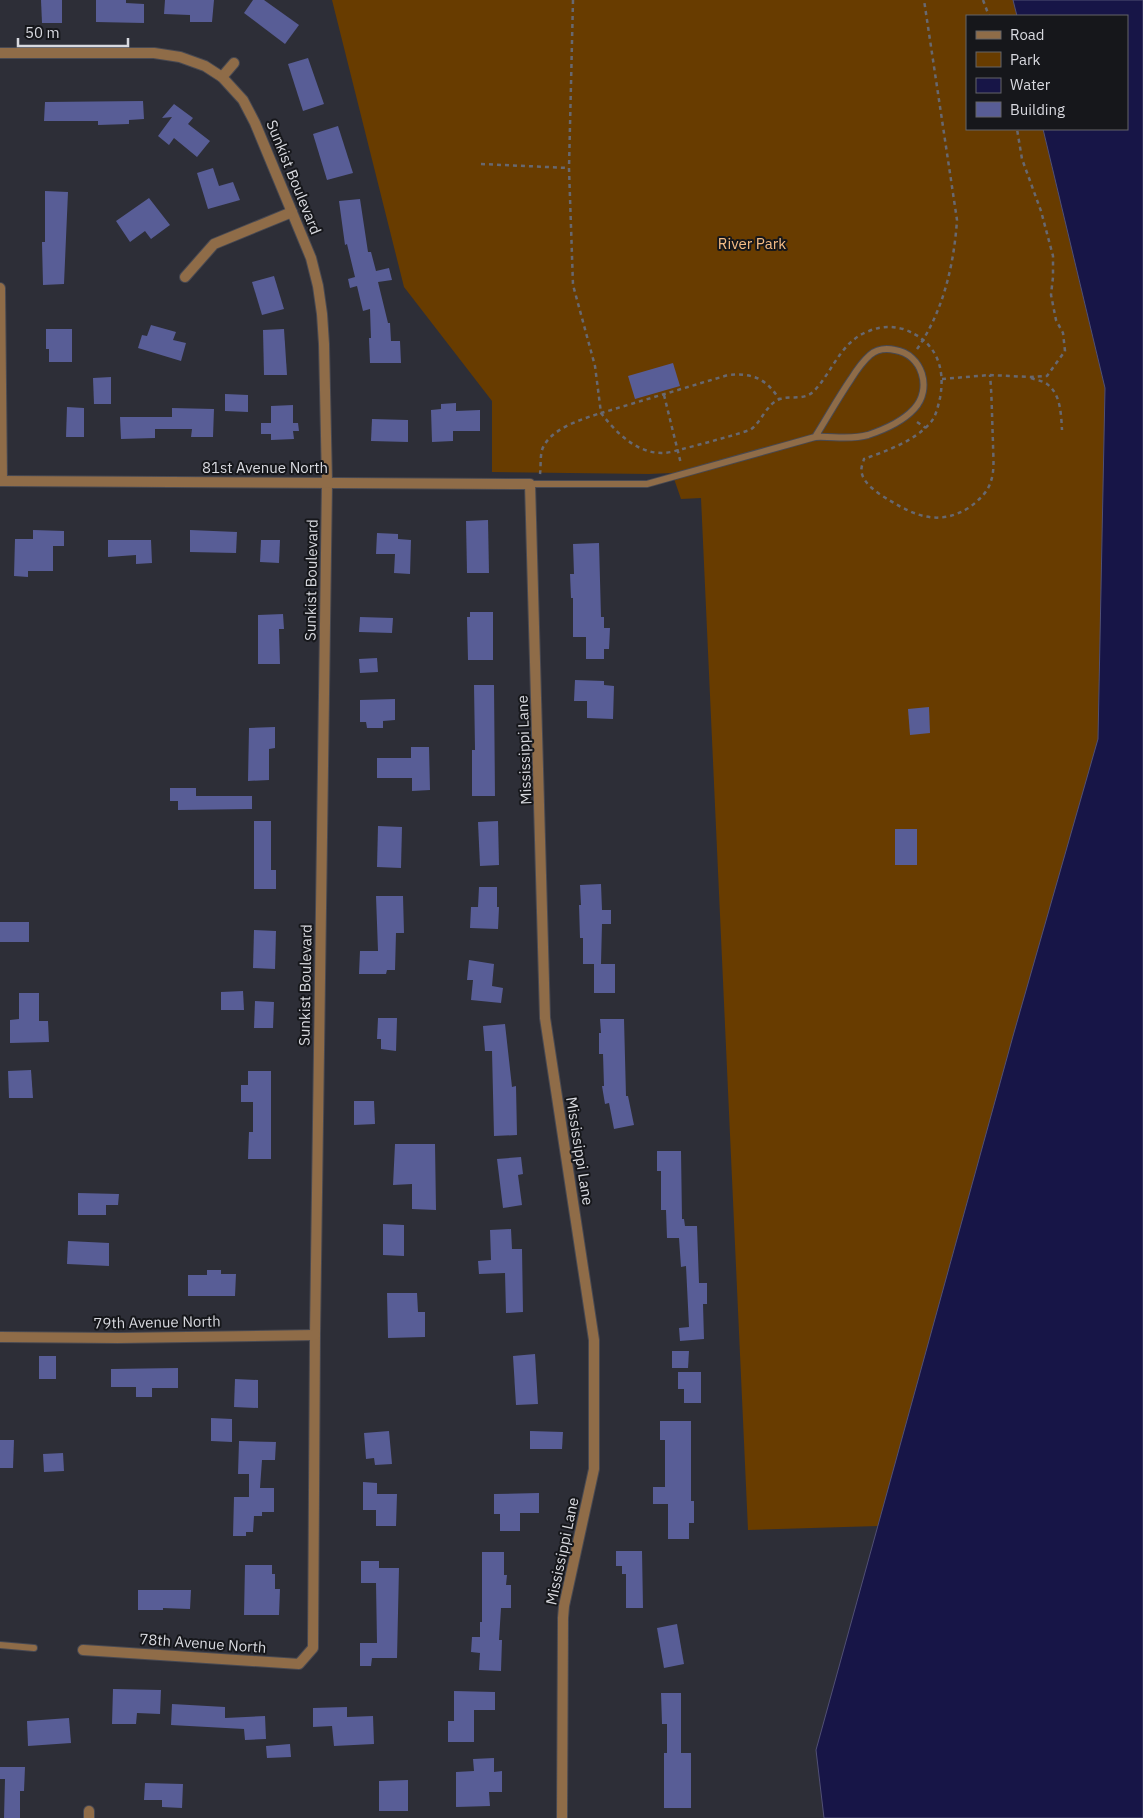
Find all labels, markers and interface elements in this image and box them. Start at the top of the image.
scale bar [18,15,128,47]
legend [966,15,1128,130]
text: 50 m [25,23,60,42]
text: Road [1010,25,1045,44]
text: Park [1010,50,1040,69]
text: Water [1010,75,1051,94]
text: Building [1010,100,1065,119]
street label: Sunkist Boulevard [262,117,326,237]
park label: River Park [718,234,786,253]
street label: 81st Avenue North [202,458,328,477]
street label: Sunkist Boulevard [300,519,322,641]
street label: Mississippi Lane [513,695,535,805]
street label: Sunkist Boulevard [294,924,316,1046]
street label: Mississippi Lane [562,1095,598,1207]
street label: 79th Avenue North [93,1311,221,1333]
street label: Mississippi Lane [541,1496,583,1606]
street label: 78th Avenue North [139,1629,267,1657]

